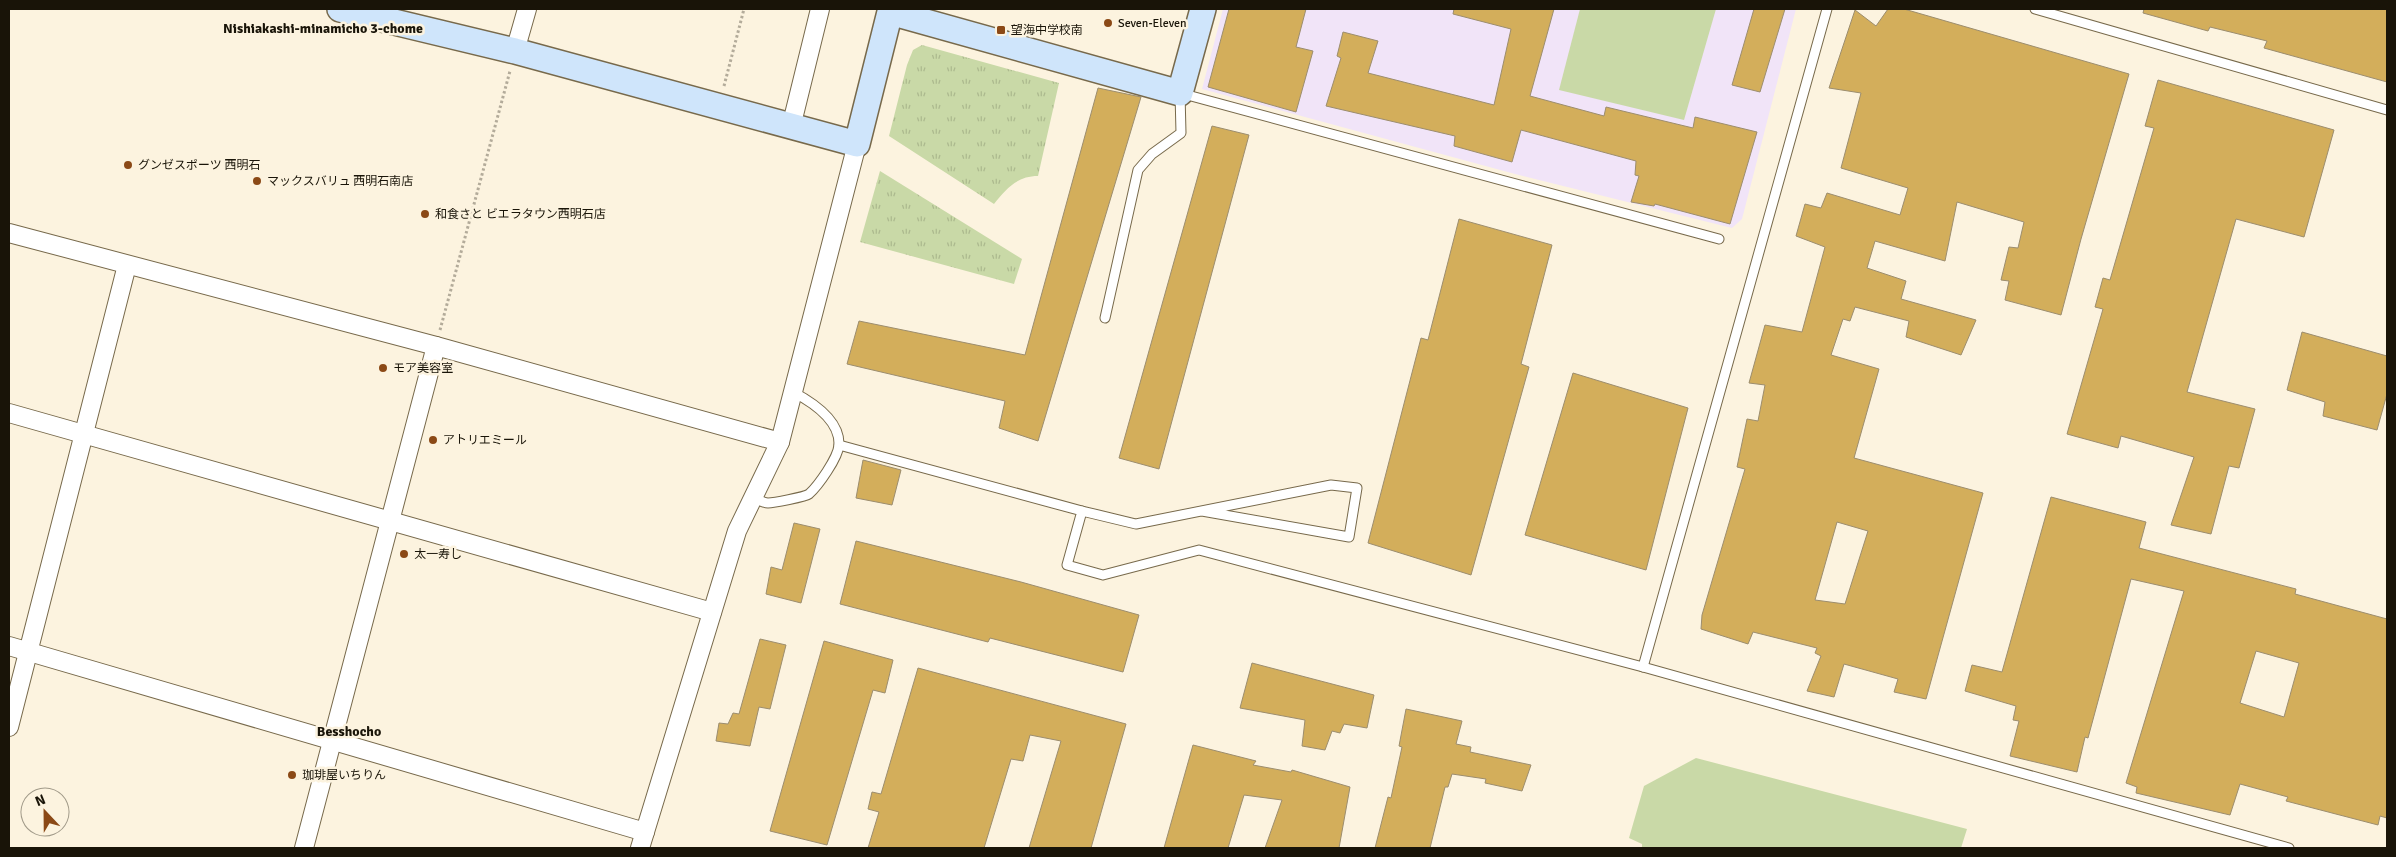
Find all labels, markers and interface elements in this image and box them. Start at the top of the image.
place label: Seven-Eleven [1118,16,1187,31]
marker: Seven-Eleven [1102,17,1114,29]
district label: Nishiakashi-minamicho 3-chome [223,20,423,37]
place label: 望海中学校南 [1011,23,1083,38]
marker: 望海中学校南 [995,24,1007,36]
place label: グンゼスポーツ 西明石 [138,158,260,173]
marker: グンゼスポーツ 西明石 [122,159,134,171]
place label: マックスバリュ 西明石南店 [267,174,413,189]
marker: マックスバリュ 西明石南店 [251,175,263,187]
place label: 和食さと ビエラタウン西明石店 [435,207,606,222]
marker: 和食さと ビエラタウン西明石店 [419,208,431,220]
place label: モア美容室 [393,361,453,376]
marker: モア美容室 [377,362,389,374]
place label: アトリエミール [443,433,527,448]
marker: アトリエミール [427,434,439,446]
place label: 太一寿し [414,547,462,562]
marker: 太一寿し [398,548,410,560]
district label: Besshocho [317,723,381,740]
place label: 珈琲屋いちりん [302,768,386,783]
marker: 珈琲屋いちりん [286,769,298,781]
north arrow [20,787,70,837]
text: N [33,791,48,810]

